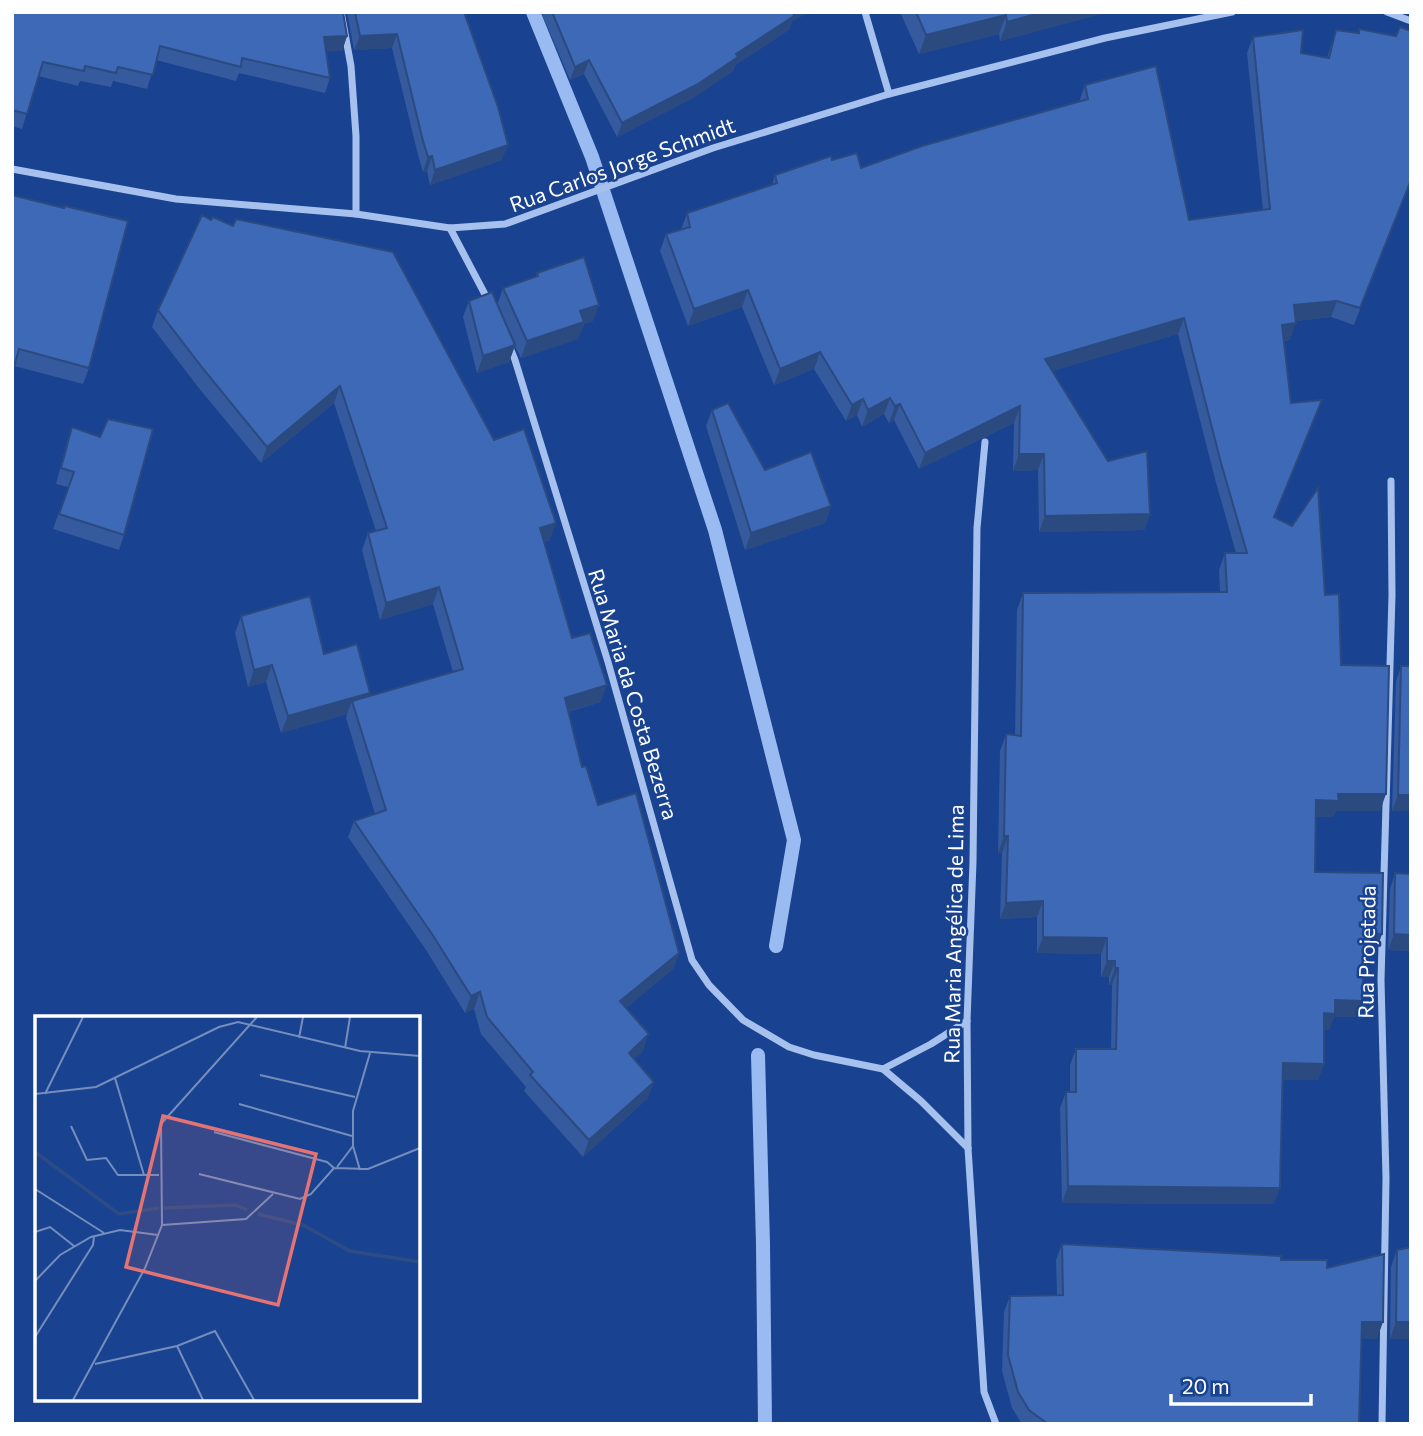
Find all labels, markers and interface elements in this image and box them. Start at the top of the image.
street label: Rua Carlos Jorge Schmidt [506,112,738,216]
street label: Rua Maria da Costa Bezerra [584,566,684,822]
street label: Rua Maria Angélica de Lima [938,804,968,1064]
street label: Rua Projetada [1352,885,1380,1019]
inset map [35,1016,420,1401]
scale bar [1171,1362,1311,1406]
text: 20 m [1182,1373,1230,1398]

